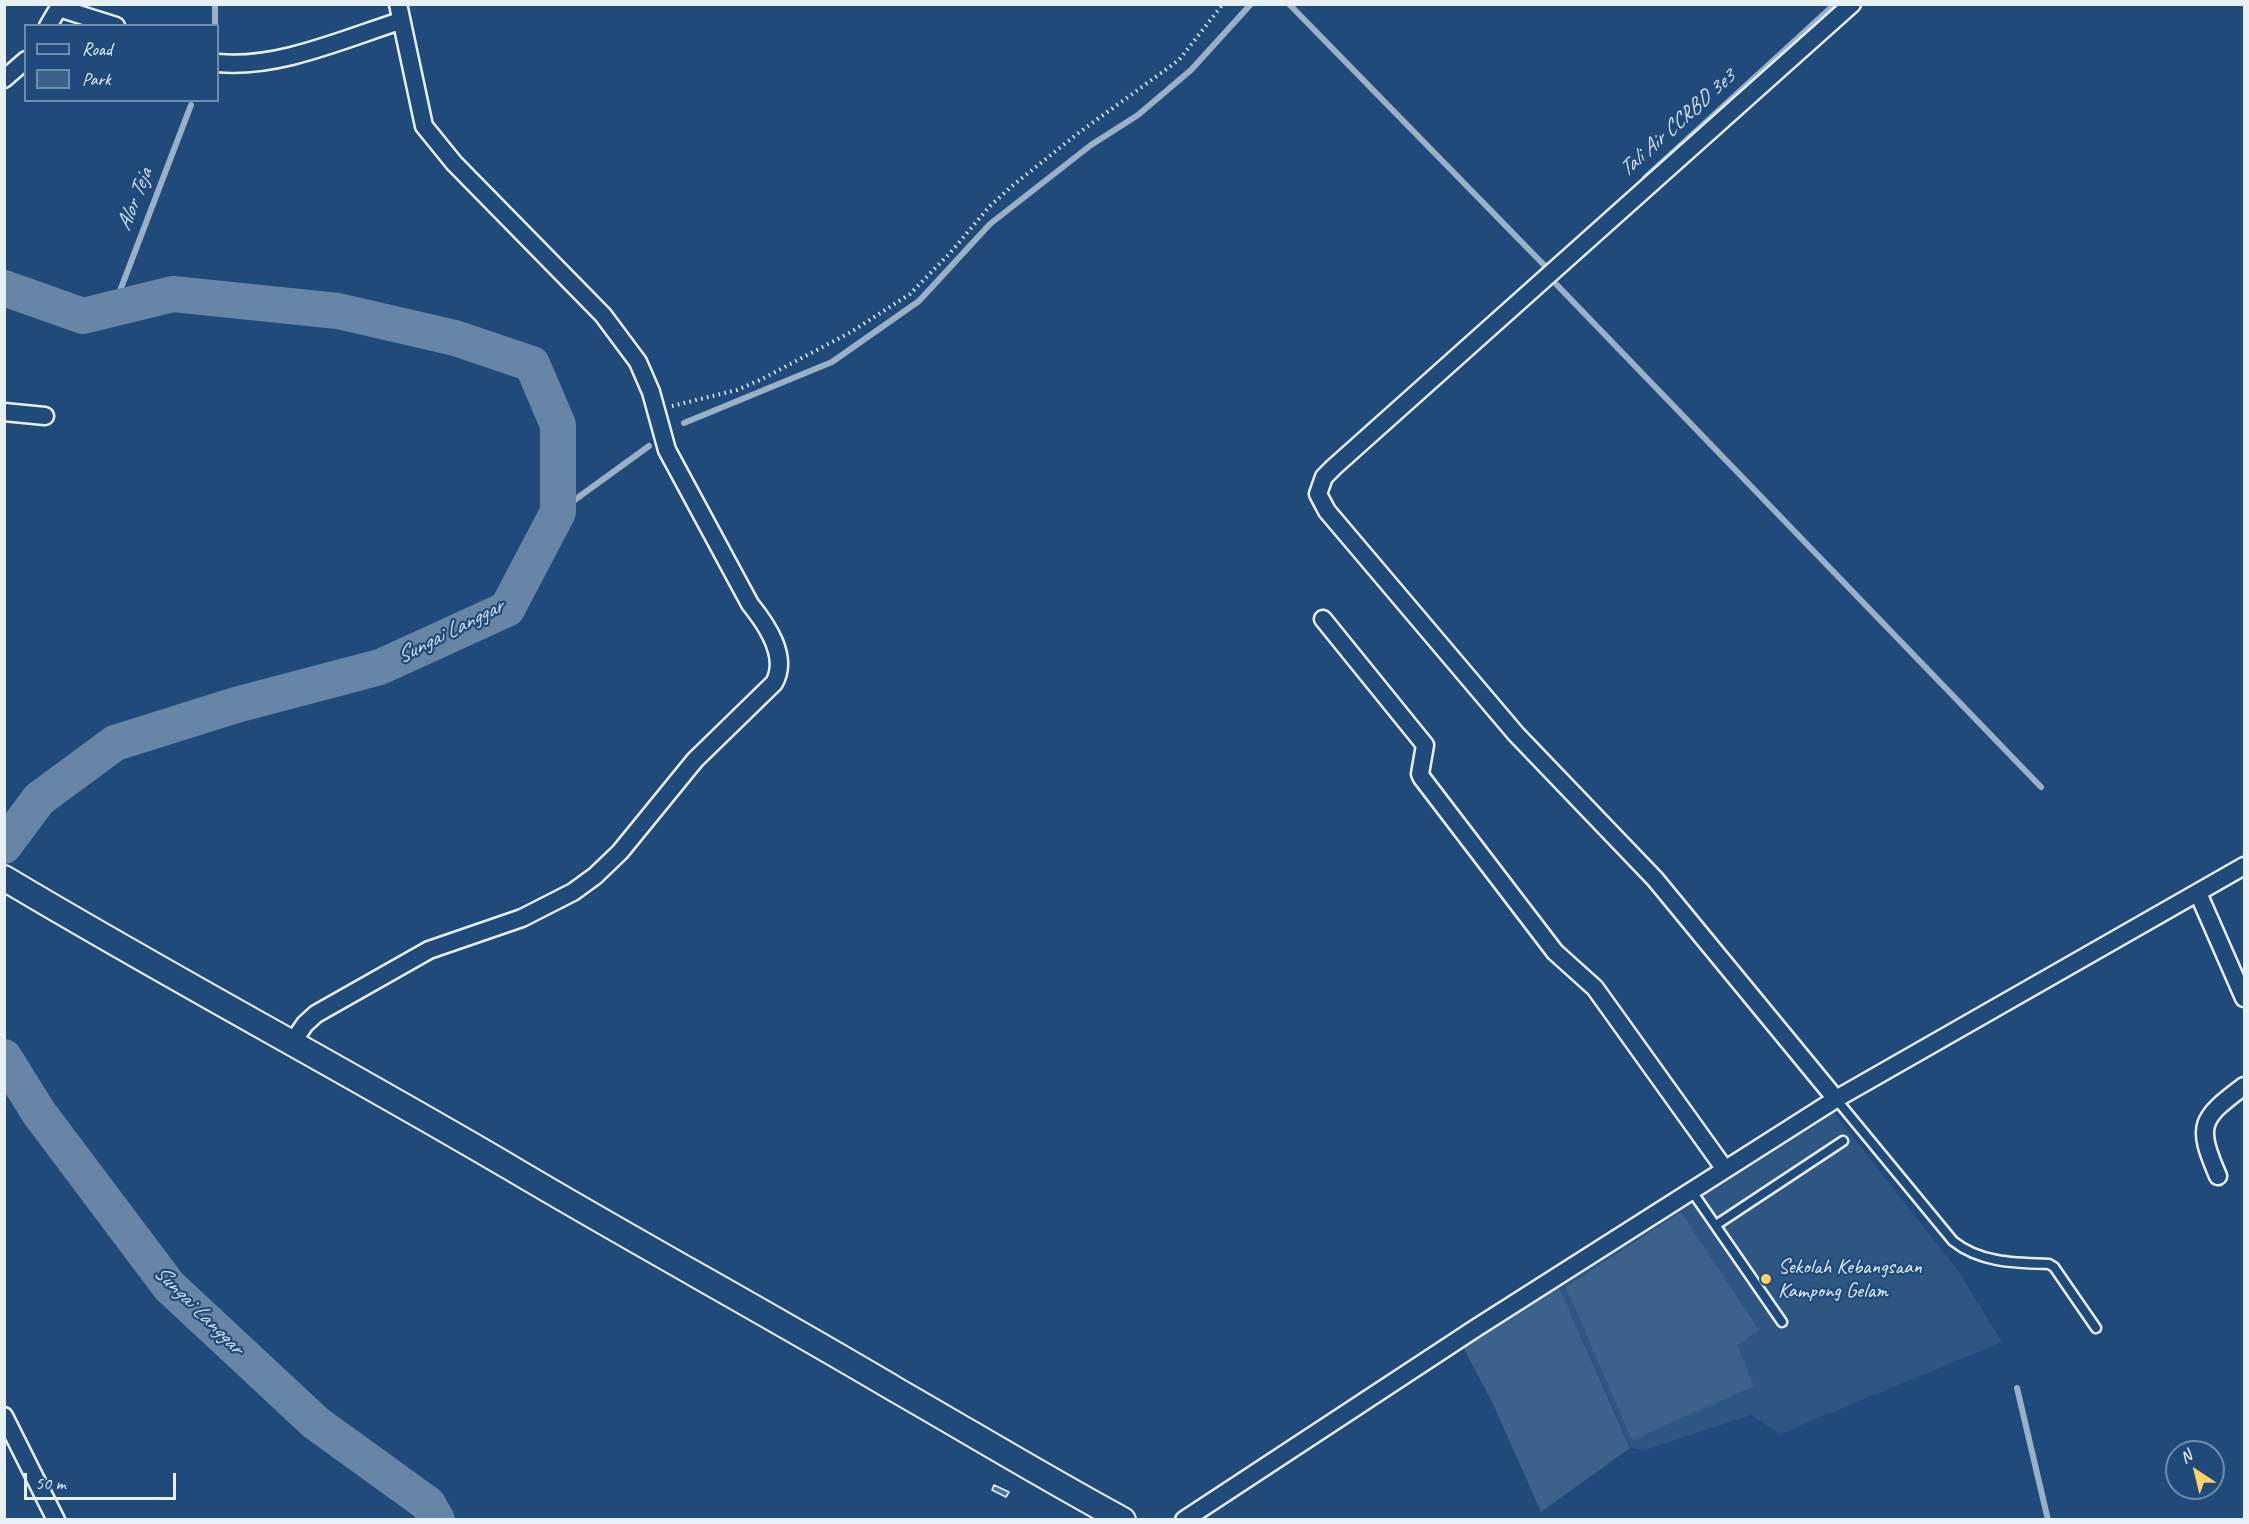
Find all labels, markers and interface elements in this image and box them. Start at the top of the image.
legend [24,24,219,102]
text: Road [82,38,112,60]
water label: Tali Air CCRBD 3e3 [1613,65,1741,183]
text: Park [82,68,111,90]
water label: Alor Teja [111,165,159,235]
water label: Sungai Langgar [393,594,507,670]
place label: Sekolah Kebangsaan Kampong Gelam [1778,1254,1922,1304]
water label: Sungai Langgar [148,1260,248,1360]
marker: Sekolah Kebangsaan Kampong Gelam [1759,1272,1773,1286]
north arrow [2165,1440,2225,1500]
text: N [2176,1446,2196,1468]
scale bar [27,1461,178,1499]
text: 50 m [35,1472,66,1494]

